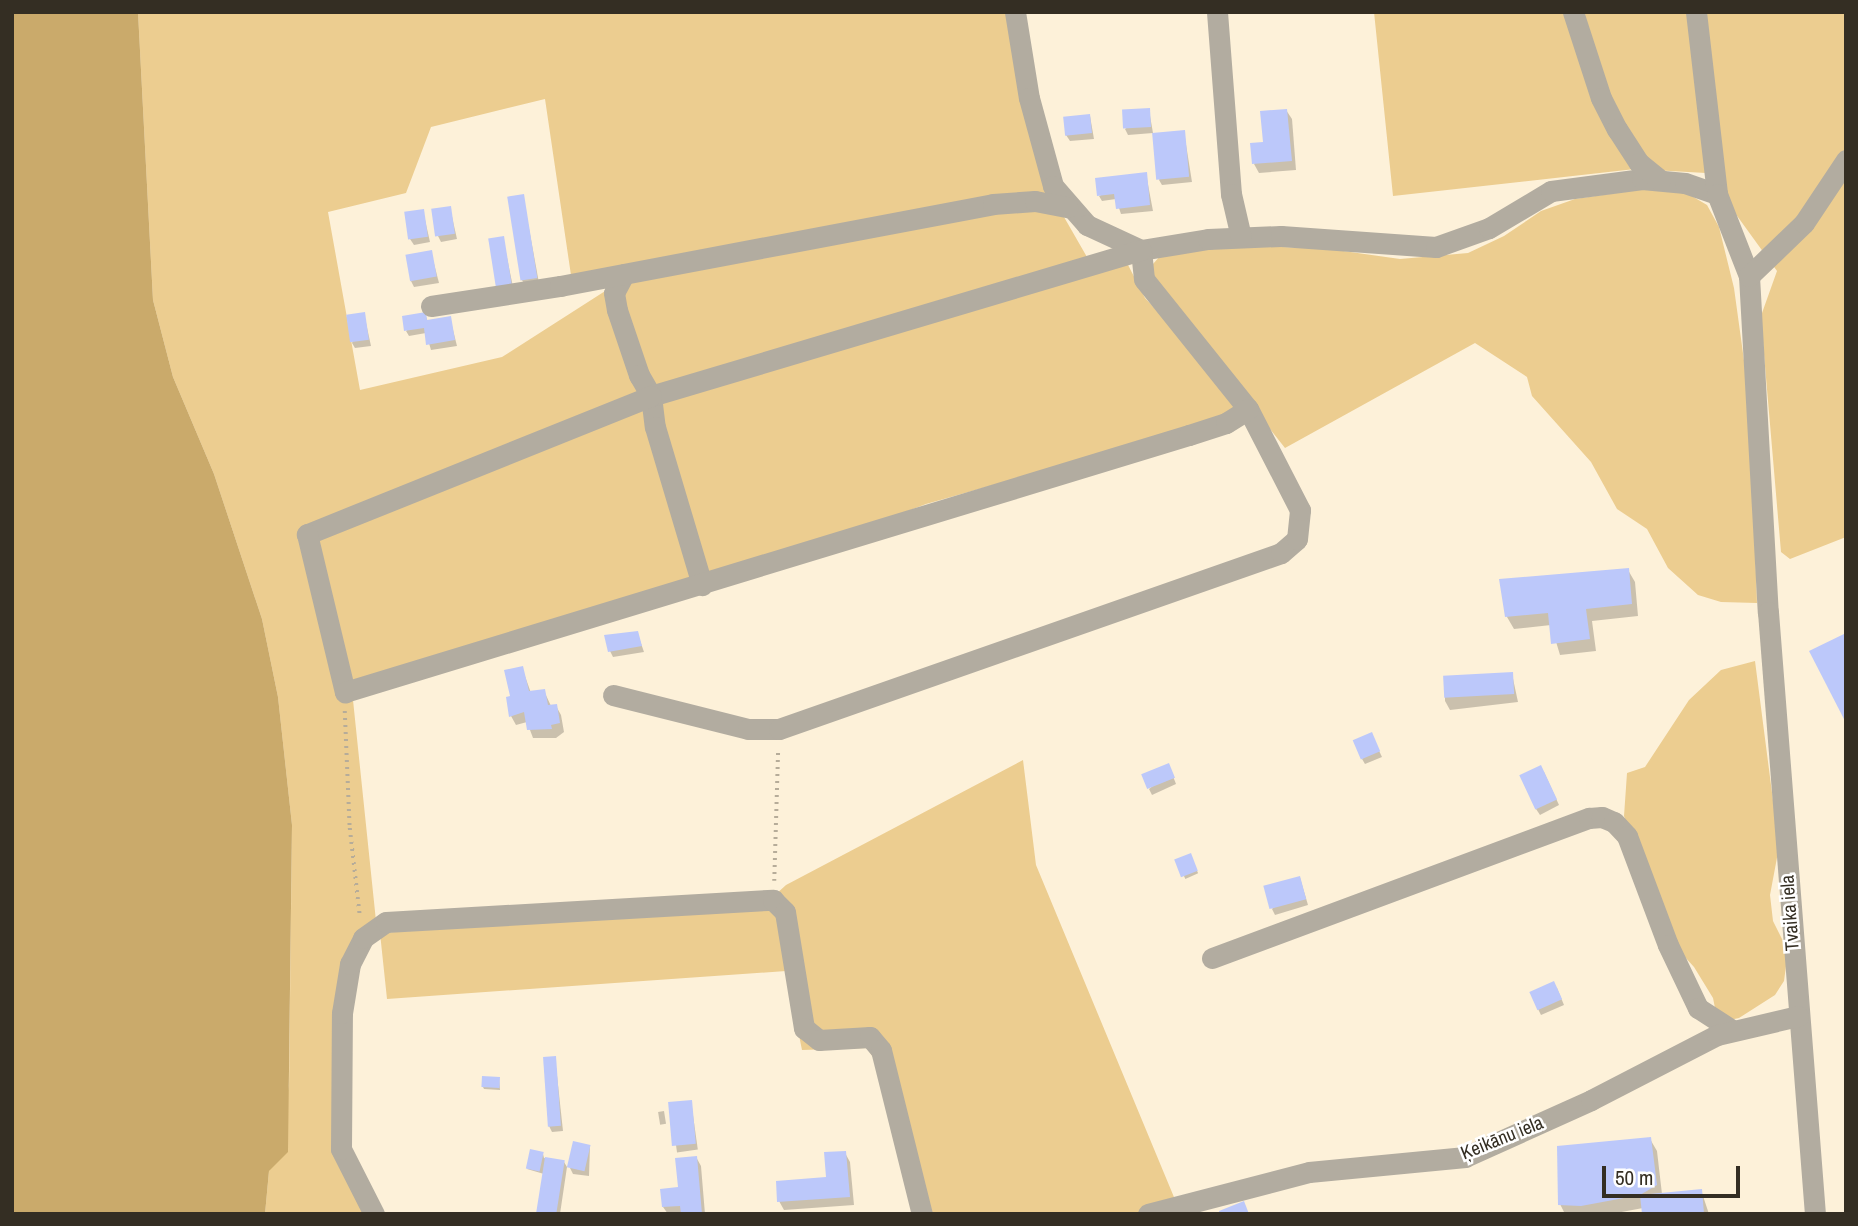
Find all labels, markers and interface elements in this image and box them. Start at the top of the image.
street label: Tvaika iela [1776,874,1804,952]
street label: Ķeikānu iela [1458,1111,1546,1165]
scale bar [1606,1152,1744,1196]
text: 50 m [1615,1163,1653,1192]

